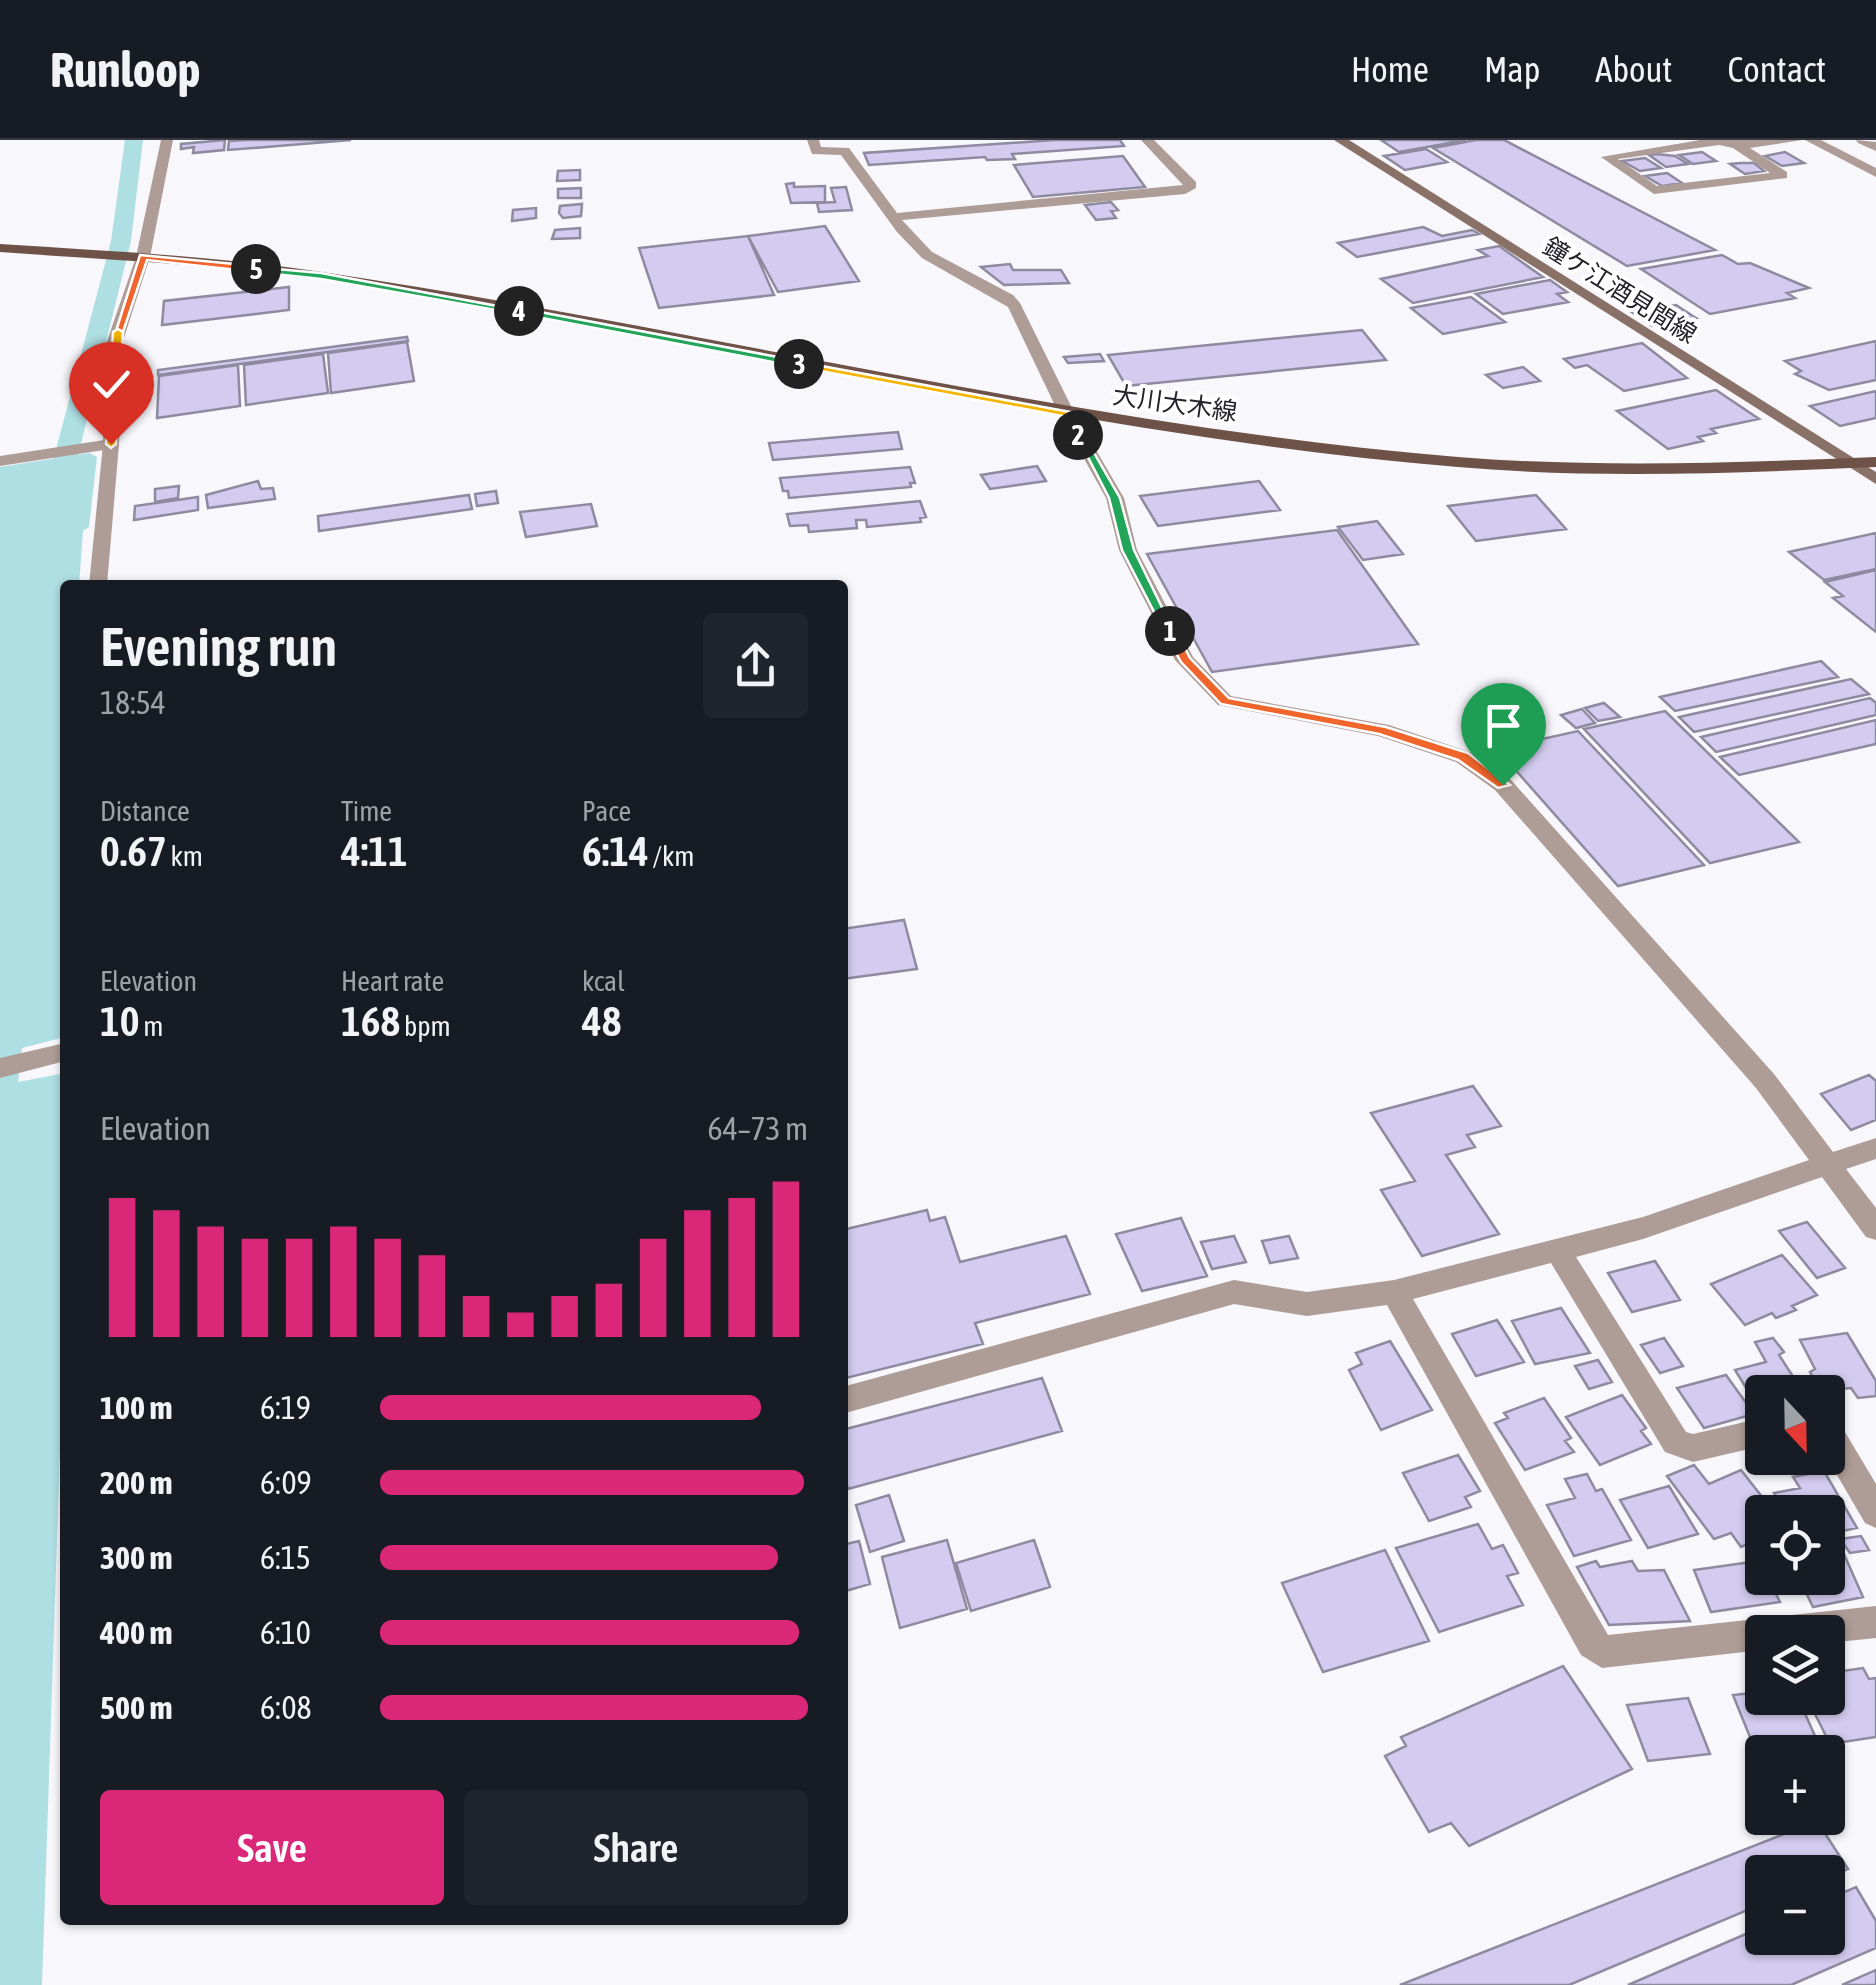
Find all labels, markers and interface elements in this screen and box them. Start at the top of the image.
text: Runloop [50,42,201,97]
text: Home [1351,49,1429,89]
text: Map [1484,49,1540,89]
text: About [1595,49,1672,89]
text: Contact [1727,49,1826,89]
street label: 鐘ケ江酒見間線 [1538,232,1702,348]
pin: 5 [231,244,281,294]
text: 5 [249,253,263,285]
pin: 4 [494,286,544,336]
text: 4 [512,295,526,327]
pin: 3 [774,339,824,389]
pin [69,342,154,445]
text: 3 [792,348,806,380]
icon: check [84,357,139,412]
street label: 大川大木線 [1111,380,1239,426]
pin: 2 [1053,410,1103,460]
text: 2 [1071,419,1085,451]
pin: 1 [1145,606,1195,656]
button: share [703,613,808,718]
text: Evening run [100,615,337,678]
text: 1 [1163,615,1177,647]
pin [1461,683,1546,786]
text: 18:54 [100,684,166,721]
icon: arrive [1476,698,1531,753]
text: Distance [100,795,190,827]
text: Time [341,795,392,827]
text: Pace [582,795,631,827]
text: 0.67 [100,827,167,875]
text: 4:11 [341,827,408,875]
text: 6:14 [582,827,649,875]
text: km [167,840,203,872]
text: /km [649,840,694,872]
text: Elevation [100,965,197,997]
text: Heart rate [341,965,444,997]
text: kcal [582,965,625,997]
text: 10 [100,997,139,1045]
text: 168 [341,997,400,1045]
text: 48 [582,997,621,1045]
text: m [139,1010,163,1042]
text: bpm [400,1010,451,1042]
text: Elevation [100,1110,211,1147]
text: 64–73 m [708,1110,808,1147]
north arrow [1745,1375,1845,1475]
map controls [1745,1375,1845,1955]
text: 100 m [100,1389,173,1426]
text: 6:19 [260,1389,311,1426]
text: 200 m [100,1464,173,1501]
text: 6:09 [260,1464,311,1501]
button: locate [1745,1495,1845,1595]
text: 300 m [100,1539,173,1576]
text: 6:15 [260,1539,311,1576]
text: 400 m [100,1614,173,1651]
text: 6:10 [260,1614,311,1651]
button: layers [1745,1615,1845,1715]
text: 500 m [100,1689,173,1726]
text: 6:08 [260,1689,311,1726]
button: + [1745,1735,1845,1835]
button: Save [100,1790,444,1905]
button: Share [464,1790,808,1905]
button: − [1745,1855,1845,1955]

